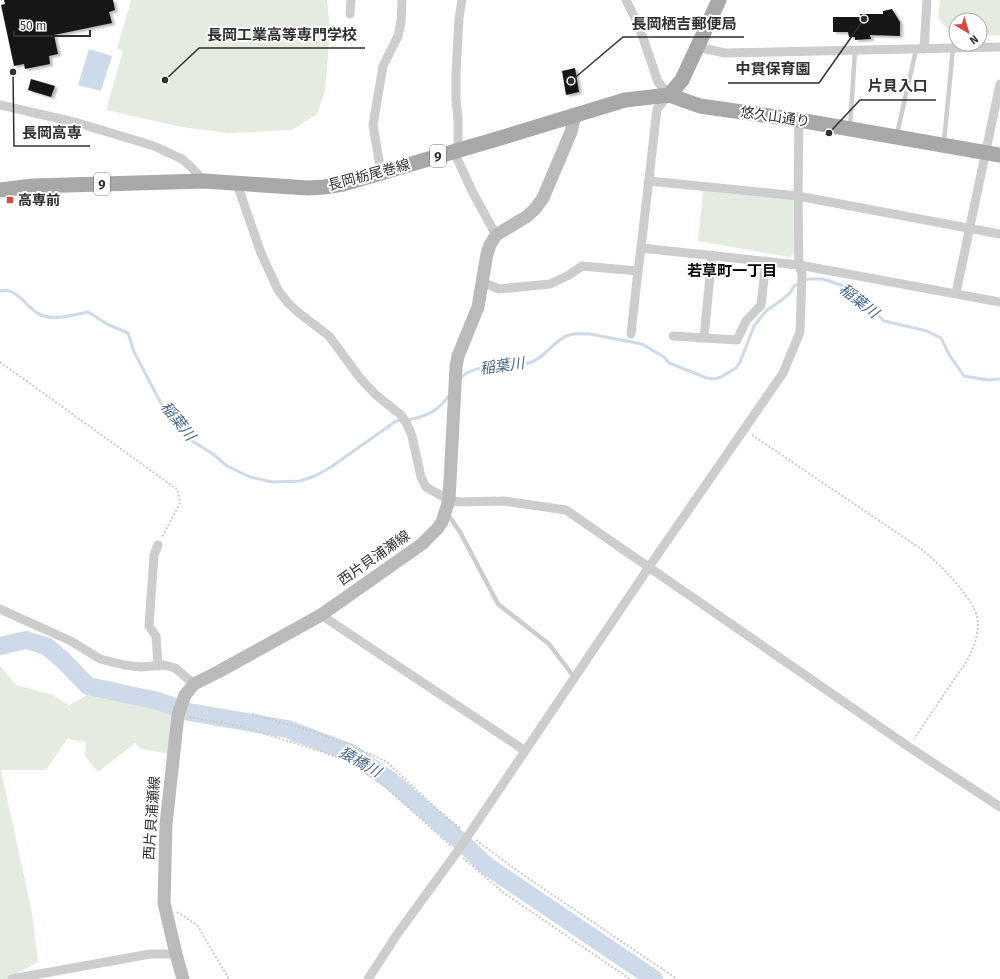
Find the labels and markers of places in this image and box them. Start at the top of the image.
callout: 長岡栖吉郵便局 [623,10,744,37]
callout: 長岡工業高等専門学校 [199,21,365,48]
callout: 中貫保育園 [728,56,819,83]
callout: 片貝入口 [860,73,936,100]
callout: 長岡高専 [14,119,90,146]
place label: 高専前 [18,192,60,209]
marker: 高専前 [5,195,15,205]

